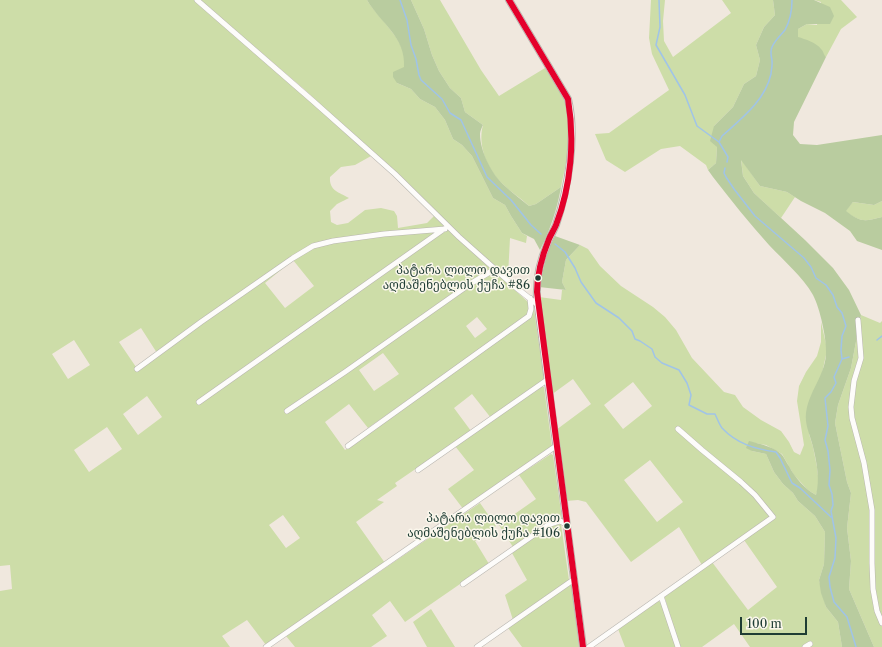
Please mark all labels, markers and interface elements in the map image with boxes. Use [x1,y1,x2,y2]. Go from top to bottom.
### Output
place label: პატარა ლილო დავით აღმაშენებლის ქუჩა #86 [383,264,530,292]
marker: პატარა ლილო დავით აღმაშენებლის ქუჩა #86 [533,273,543,283]
place label: პატარა ლილო დავით აღმაშენებლის ქუჩა #106 [407,512,560,540]
marker: პატარა ლილო დავით აღმაშენებლის ქუჩა #106 [562,521,572,531]
scale bar [742,609,809,635]
text: 100 m [747,616,782,631]

